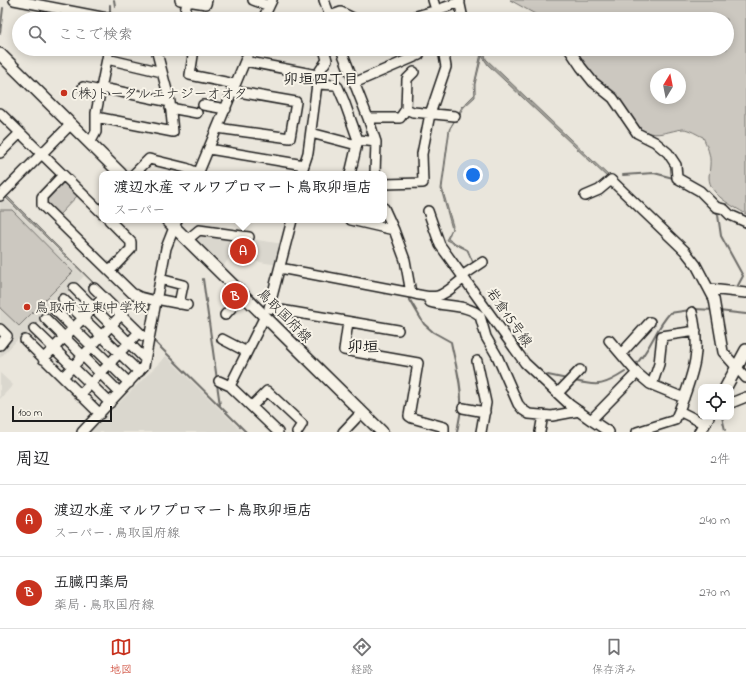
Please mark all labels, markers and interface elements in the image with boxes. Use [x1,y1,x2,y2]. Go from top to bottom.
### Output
search box [12,12,734,56]
icon: search [26,23,48,45]
text: ここで検索 [58,24,133,46]
north arrow [650,68,686,104]
district label: 卯垣四丁目 [283,69,359,91]
place label: (株)トータルエナジーオオタ [72,84,248,105]
marker: (株)トータルエナジーオオタ [59,88,69,98]
your location [463,165,483,185]
popup [99,171,387,223]
text: 渡辺水産 マルワプロマート鳥取卯垣店 [114,177,372,199]
text: スーパー [114,201,165,220]
pin: A [230,236,256,266]
pin: B [222,281,248,311]
street label: 鳥取国府線 [252,284,316,348]
street label: 岩倉15号線 [481,284,537,352]
place label: 鳥取市立東中学校 [35,298,147,319]
marker: 鳥取市立東中学校 [22,302,32,312]
district label: 卯垣 [347,336,379,360]
map controls [698,384,734,420]
button: locate [698,384,734,420]
scale bar [12,404,112,423]
text: 100 m [18,405,42,421]
text: 周辺 [16,447,50,472]
text: 2件 [711,450,730,469]
text: 渡辺水産 マルワプロマート鳥取卯垣店 [54,500,312,522]
text: A [25,511,33,530]
text: 240 m [699,511,730,530]
text: スーパー · 鳥取国府線 [54,524,180,543]
text: 五臓円薬局 [54,572,129,594]
text: B [25,583,33,602]
text: 270 m [699,583,730,602]
text: 薬局 · 鳥取国府線 [54,596,154,615]
tab: 地図 [110,636,132,678]
tab: 経路 [351,636,373,678]
tab: 保存済み [592,636,636,678]

